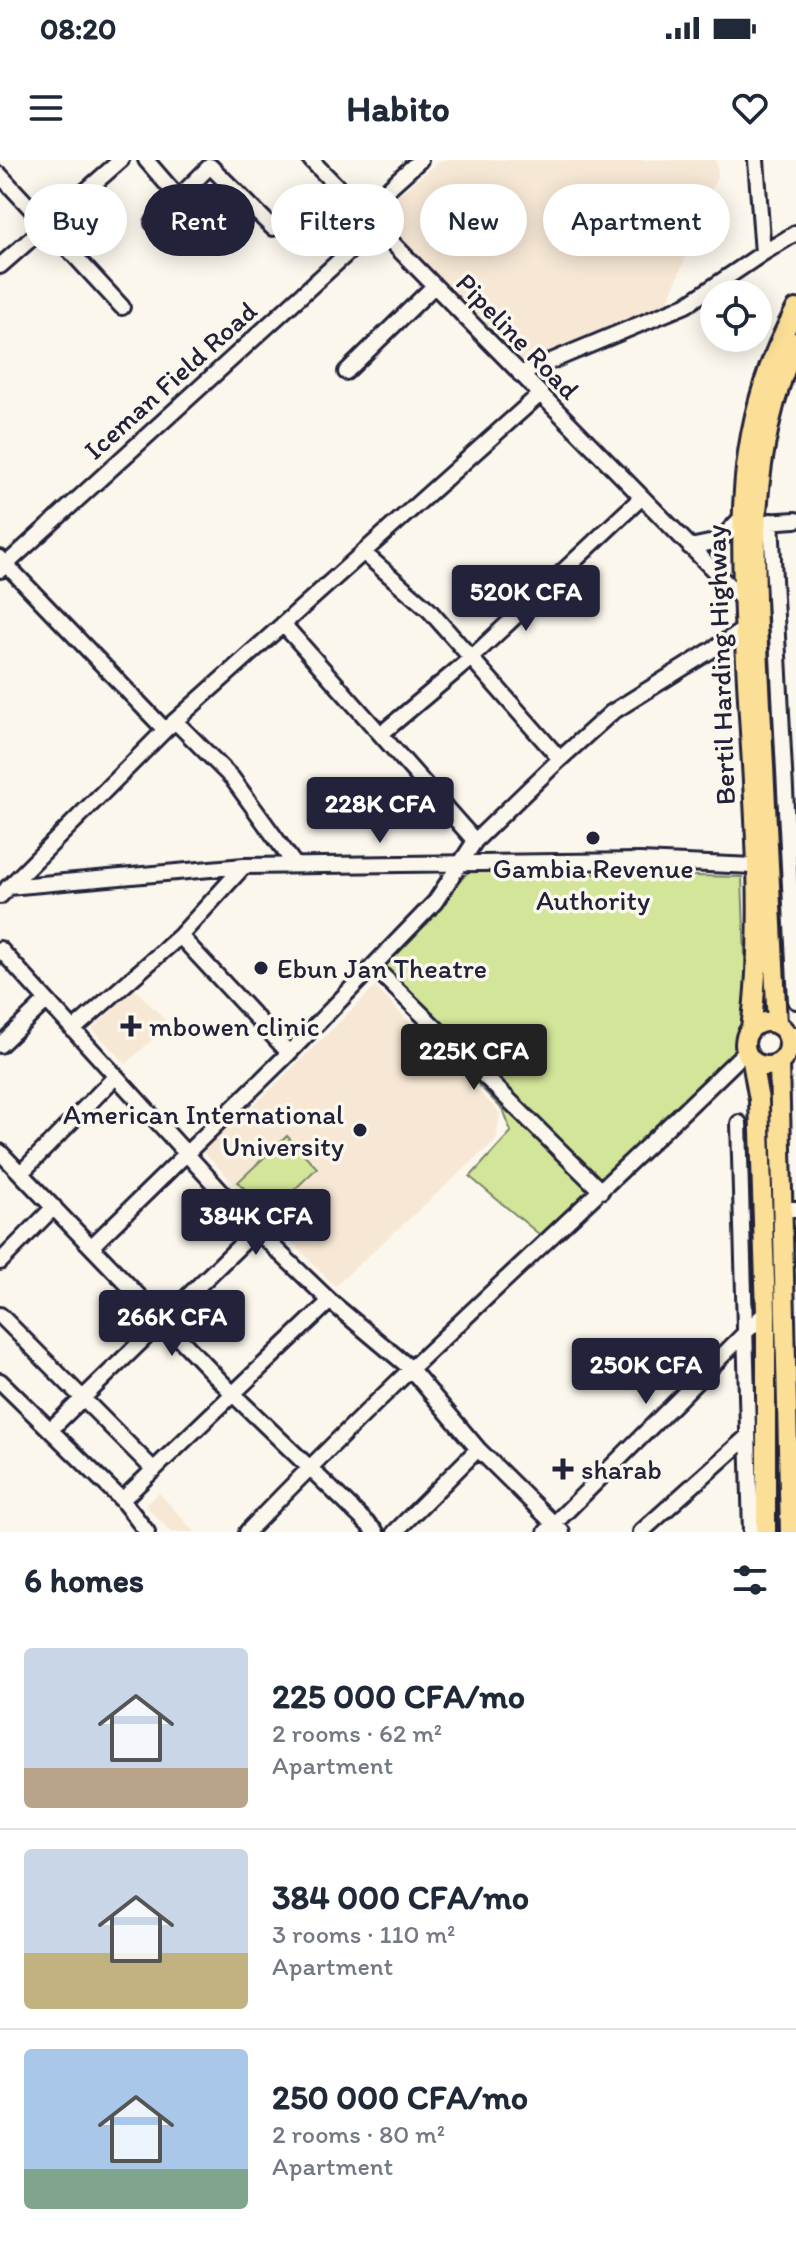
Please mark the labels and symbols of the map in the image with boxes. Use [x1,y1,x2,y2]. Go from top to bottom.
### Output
street label: Pipeline Road [449,266,587,407]
street label: Iceman Field Road [77,293,263,467]
street label: Bertil Harding Highway [698,524,742,806]
pin: 520K CFA [443,565,609,633]
pin: 228K CFA [297,777,463,845]
marker: Gambia Revenue Authority [584,829,602,847]
place label: Gambia Revenue Authority [492,851,694,917]
place label: Ebun Jan Theatre [277,951,487,985]
marker: Ebun Jan Theatre [252,959,270,977]
place label: mbowen clinic [149,1009,319,1043]
marker: mbowen clinic [120,1015,142,1037]
pin: 225K CFA [391,1024,557,1092]
place label: American International University [63,1097,344,1163]
marker: American International University [351,1121,369,1139]
pin: 384K CFA [173,1189,339,1257]
pin: 266K CFA [89,1290,255,1358]
pin: 250K CFA [563,1338,729,1406]
place label: sharab [581,1452,662,1486]
marker: sharab [552,1458,574,1480]

